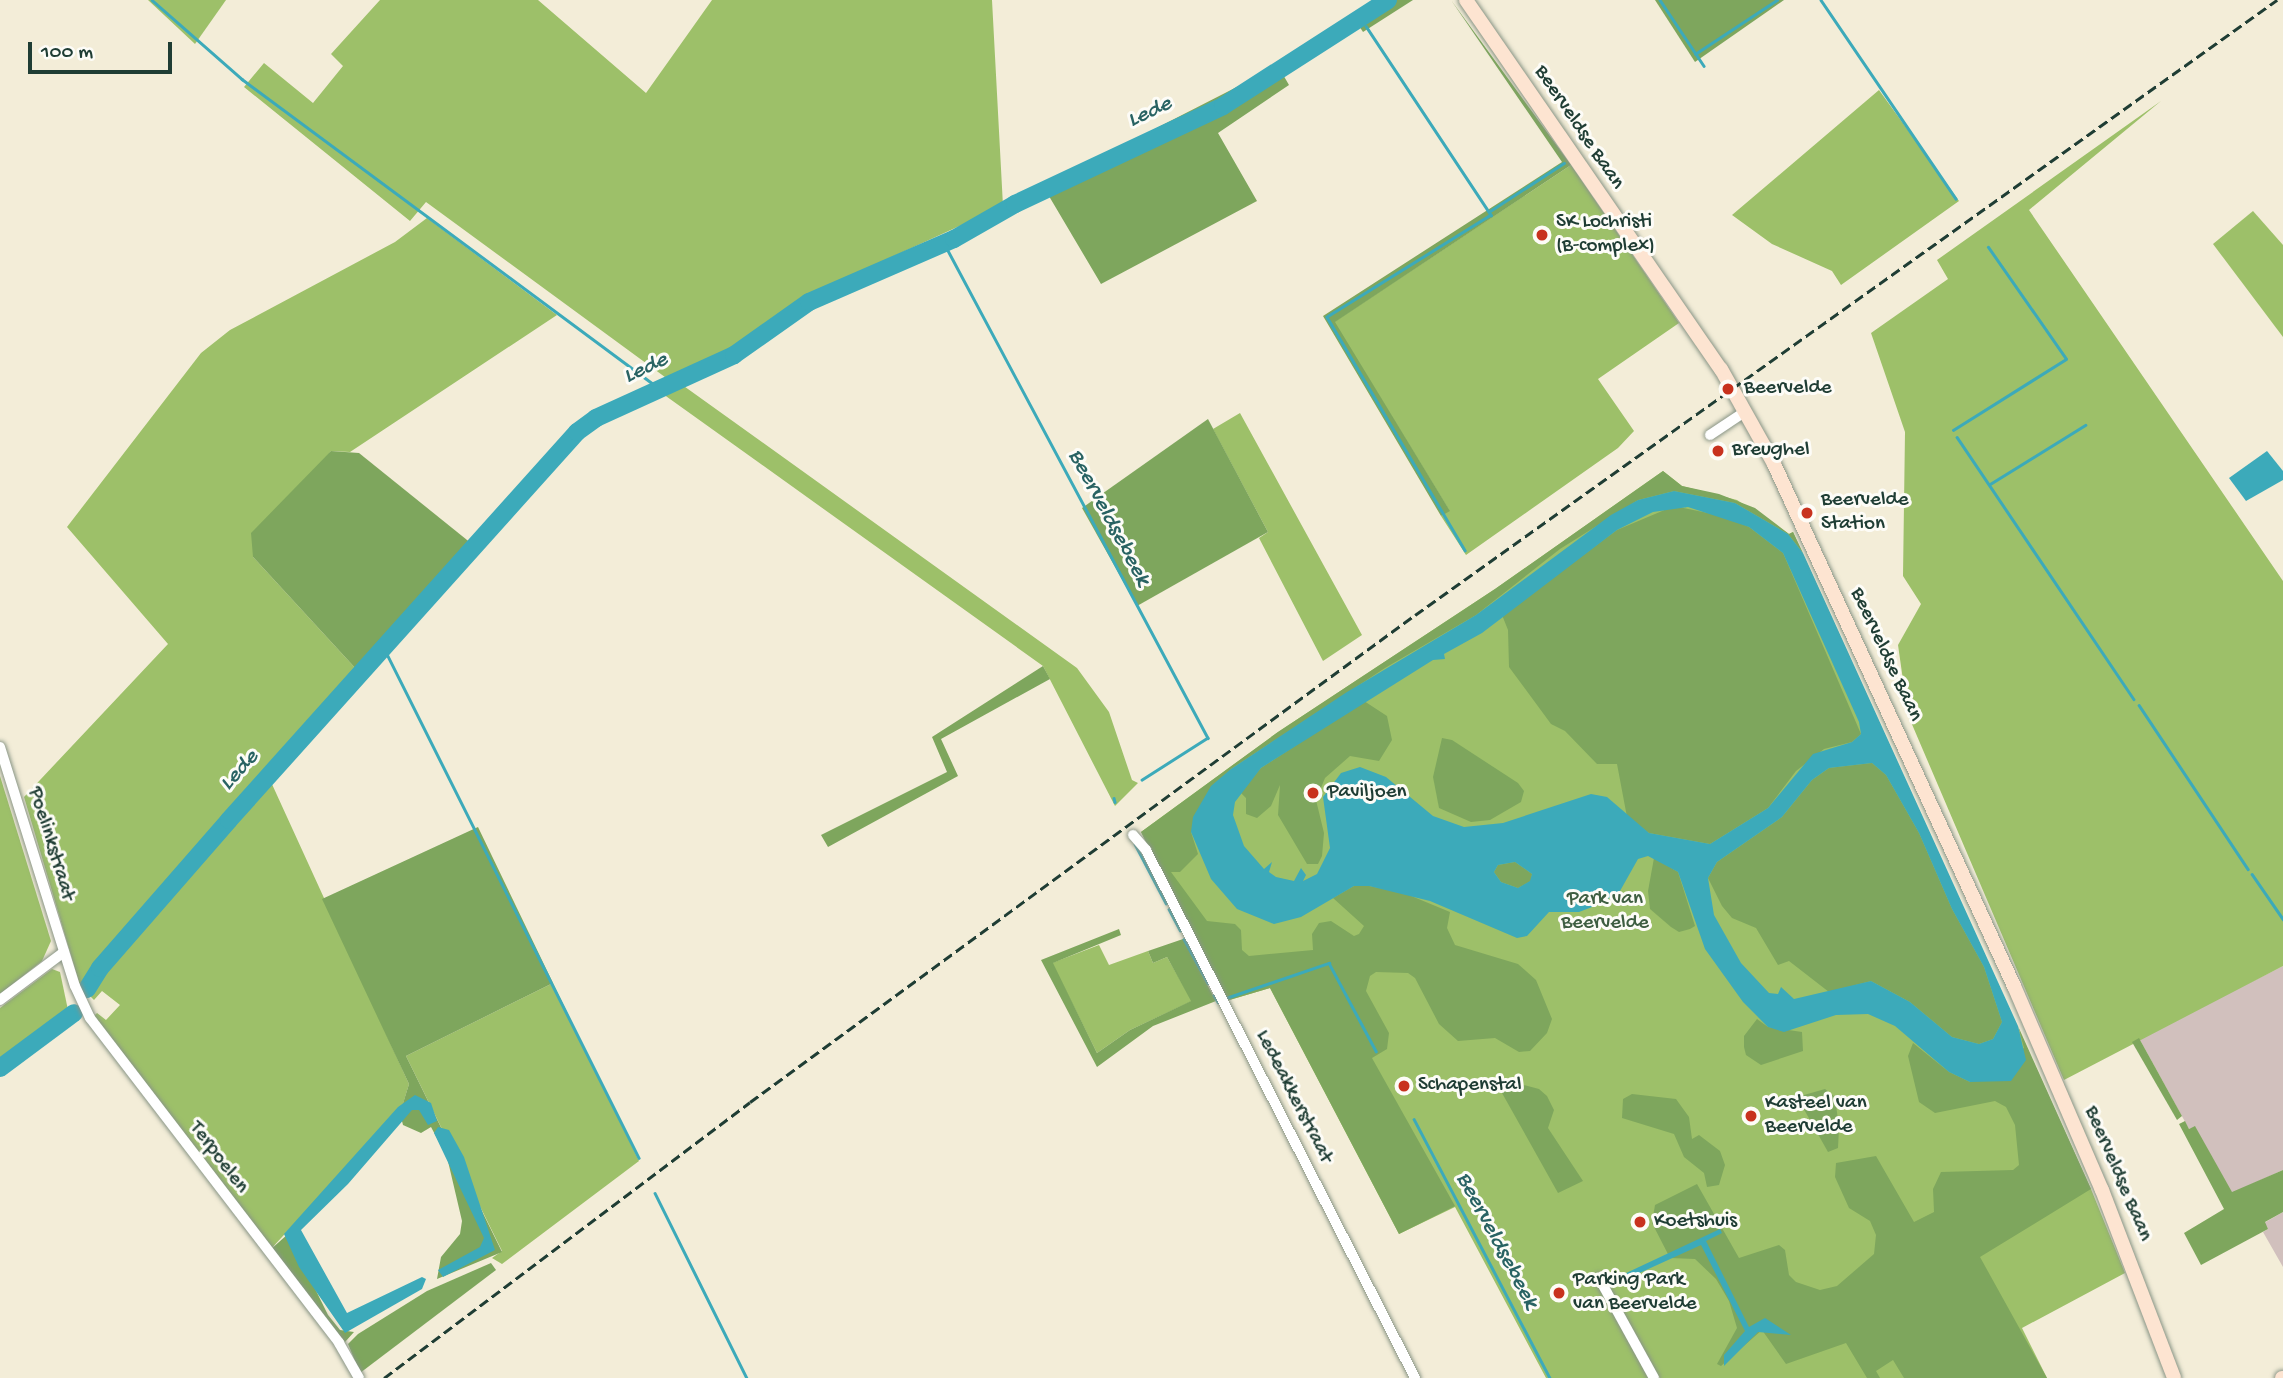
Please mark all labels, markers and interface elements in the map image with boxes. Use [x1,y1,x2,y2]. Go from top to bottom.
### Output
scale bar [32,28,175,72]
text: 100 m [41,41,93,66]
street label: Beerveldse Baan [1527,61,1629,195]
water label: Lede [1123,91,1177,135]
place label: SK Lochristi (B-complex) [1556,210,1655,260]
marker: SK Lochristi (B-complex) [1534,227,1550,243]
water label: Lede [619,347,673,391]
place label: Beervelde [1744,376,1832,402]
marker: Beervelde [1718,379,1738,399]
place label: Breughel [1732,438,1810,464]
marker: Breughel [1710,443,1726,459]
water label: Beerveldsebeek [1060,445,1156,591]
place label: Beervelde Station [1821,488,1909,538]
marker: Beervelde Station [1799,505,1815,521]
street label: Beerveldse Baan [1843,584,1927,726]
water label: Lede [214,745,266,797]
place label: Paviljoen [1327,780,1407,806]
street label: Poelinkstraat [21,784,79,904]
marker: Paviljoen [1305,785,1321,801]
park label: Park van Beervelde [1561,887,1649,937]
street label: Ledeakkerstraat [1249,1026,1337,1168]
place label: Schapenstal [1418,1073,1522,1099]
marker: Schapenstal [1396,1078,1412,1094]
place label: Kasteel van Beervelde [1765,1091,1867,1141]
street label: Beerveldse Baan [2077,1103,2157,1245]
marker: Kasteel van Beervelde [1743,1108,1759,1124]
street label: Terpoelen [183,1117,253,1199]
water label: Beerveldsebeek [1448,1168,1544,1314]
place label: Koetshuis [1654,1209,1737,1235]
marker: Koetshuis [1632,1214,1648,1230]
place label: Parking Park van Beervelde [1573,1268,1697,1318]
marker: Parking Park van Beervelde [1551,1285,1567,1301]

